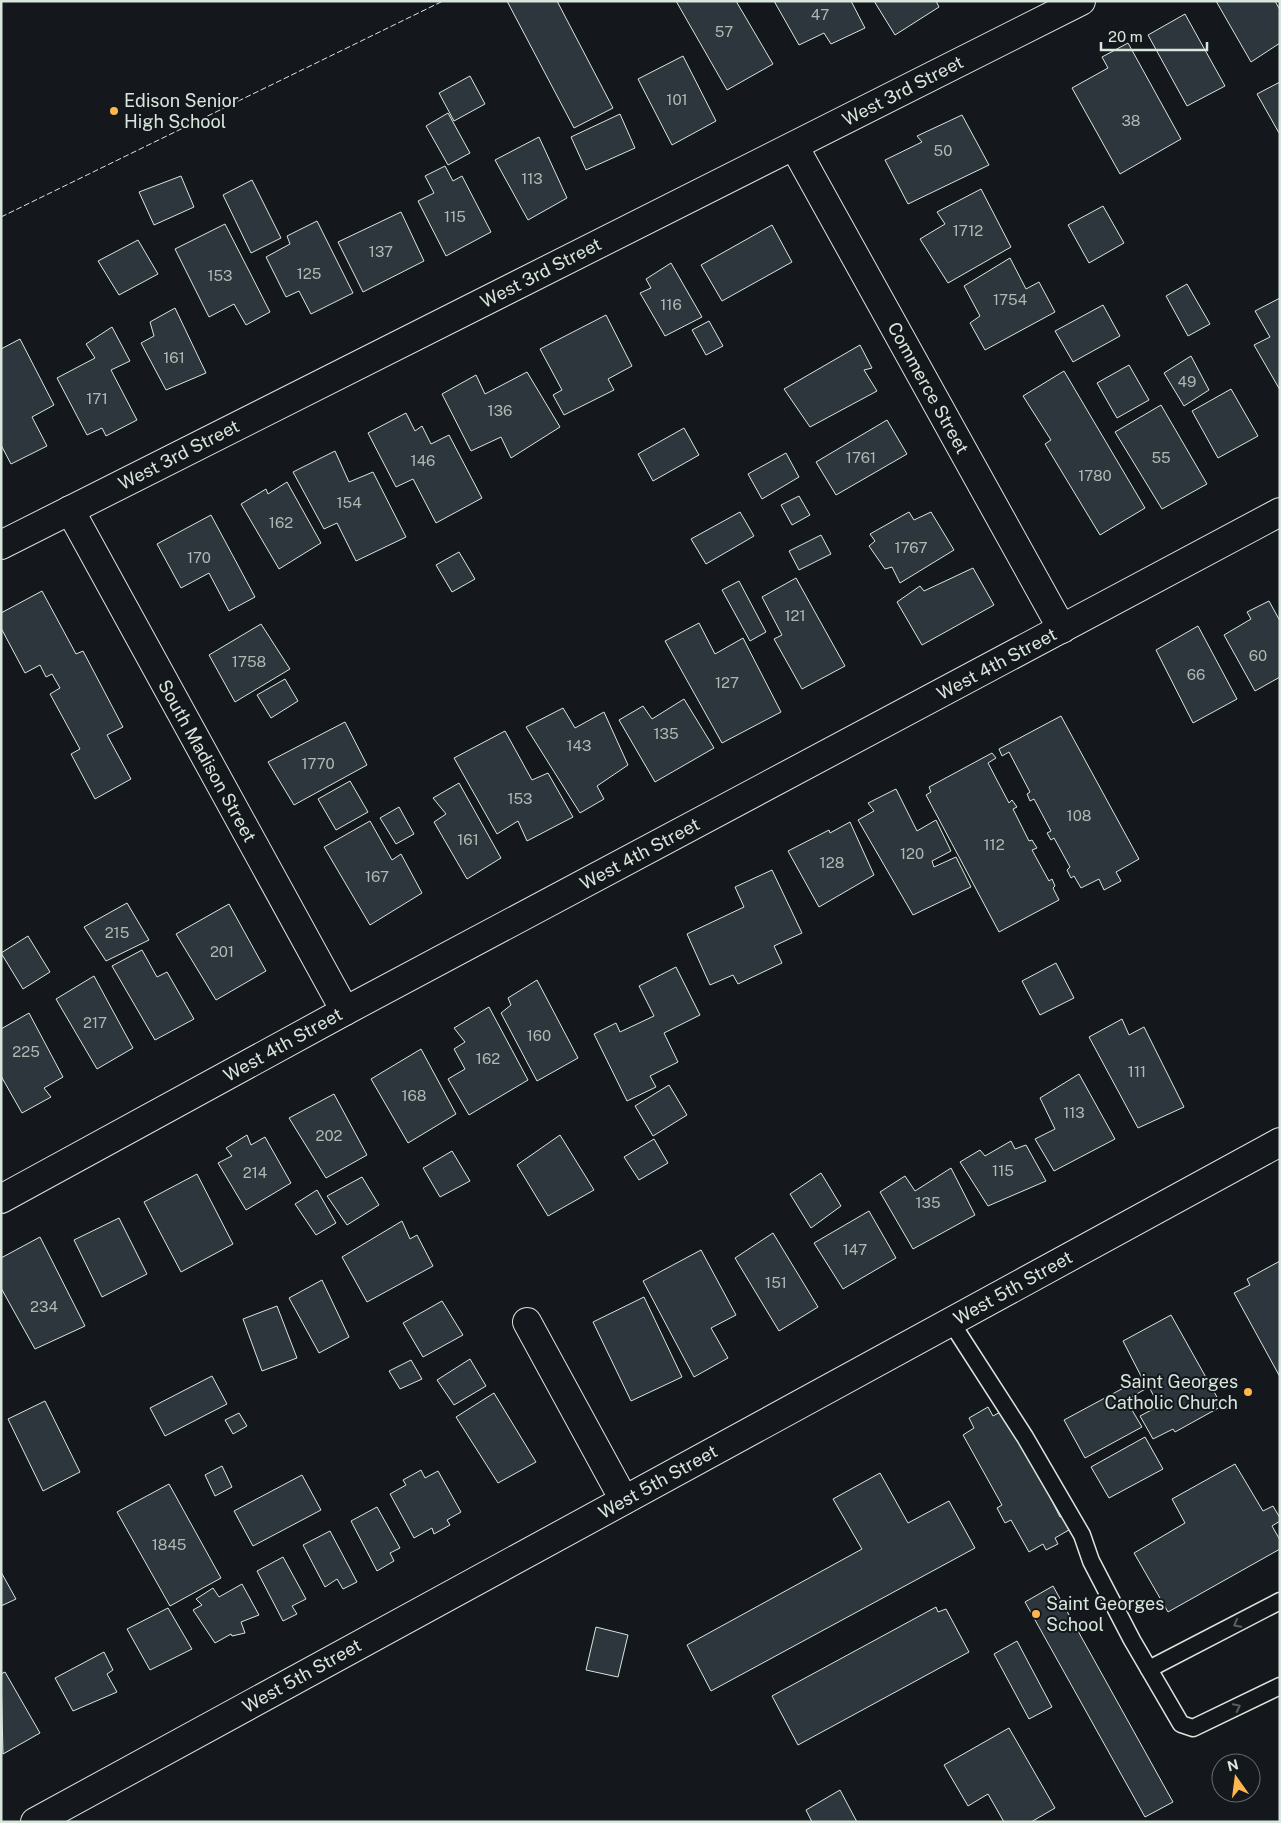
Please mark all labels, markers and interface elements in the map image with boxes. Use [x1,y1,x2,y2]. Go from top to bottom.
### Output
house number: 47 [811,6,829,23]
scale bar [1101,20,1207,52]
house number: 57 [715,23,733,40]
text: 20 m [1108,28,1143,45]
street label: West 3rd Street [839,51,967,130]
place label: Edison Senior High School [124,90,239,132]
house number: 101 [666,91,688,108]
marker: Edison Senior High School [108,105,120,117]
house number: 38 [1121,112,1141,129]
house number: 50 [934,142,952,159]
house number: 113 [521,170,543,187]
house number: 115 [444,208,466,225]
house number: 1712 [953,222,983,239]
street label: West 3rd Street [477,233,605,312]
house number: 137 [369,243,393,260]
house number: 125 [297,265,321,282]
house number: 153 [207,267,233,284]
house number: 1754 [993,291,1027,308]
house number: 116 [660,296,682,313]
street label: Commerce Street [883,318,973,457]
house number: 161 [163,349,185,366]
house number: 49 [1178,373,1196,390]
house number: 171 [86,390,108,407]
house number: 136 [488,402,512,419]
street label: West 3rd Street [115,415,243,494]
house number: 1761 [846,449,876,466]
house number: 55 [1151,449,1171,466]
house number: 146 [411,452,435,469]
house number: 1780 [1078,467,1112,484]
house number: 154 [336,494,362,511]
house number: 162 [269,514,293,531]
house number: 1767 [895,539,927,556]
house number: 170 [187,549,211,566]
house number: 121 [784,607,806,624]
street label: West 4th Street [933,623,1060,704]
house number: 60 [1249,647,1267,664]
house number: 1758 [232,653,266,670]
house number: 66 [1187,666,1205,683]
house number: 127 [715,674,739,691]
street label: South Madison Street [154,676,261,846]
house number: 135 [653,725,679,742]
house number: 143 [567,737,591,754]
house number: 1770 [301,755,335,772]
house number: 153 [507,790,533,807]
house number: 108 [1067,807,1091,824]
street label: West 4th Street [576,813,703,894]
house number: 161 [457,831,479,848]
house number: 112 [983,836,1005,853]
house number: 120 [900,845,924,862]
house number: 128 [820,854,844,871]
house number: 167 [365,868,389,885]
house number: 215 [105,924,129,941]
house number: 201 [210,943,234,960]
street label: West 4th Street [220,1003,346,1086]
house number: 217 [83,1014,107,1031]
house number: 160 [527,1027,551,1044]
house number: 225 [12,1043,40,1060]
house number: 162 [476,1050,500,1067]
house number: 111 [1128,1063,1146,1080]
house number: 168 [401,1087,427,1104]
house number: 113 [1063,1104,1085,1121]
house number: 202 [315,1127,343,1144]
house number: 115 [992,1162,1014,1179]
house number: 214 [243,1164,267,1181]
house number: 135 [915,1194,941,1211]
house number: 147 [843,1241,867,1258]
street label: West 5th Street [950,1246,1076,1329]
house number: 151 [765,1274,787,1291]
house number: 234 [30,1298,58,1315]
place label: Saint Georges Catholic Church [1104,1371,1238,1413]
marker: Saint Georges Catholic Church [1242,1386,1254,1398]
street label: West 5th Street [595,1440,721,1523]
house number: 1845 [152,1536,186,1553]
place label: Saint Georges School [1046,1593,1164,1635]
marker: Saint Georges School [1030,1608,1042,1620]
one-way arrow [1233,1618,1242,1628]
street label: West 5th Street [239,1634,365,1717]
one-way arrow [1232,1703,1241,1713]
north arrow [1211,1753,1261,1803]
text: N [1226,1756,1240,1774]

